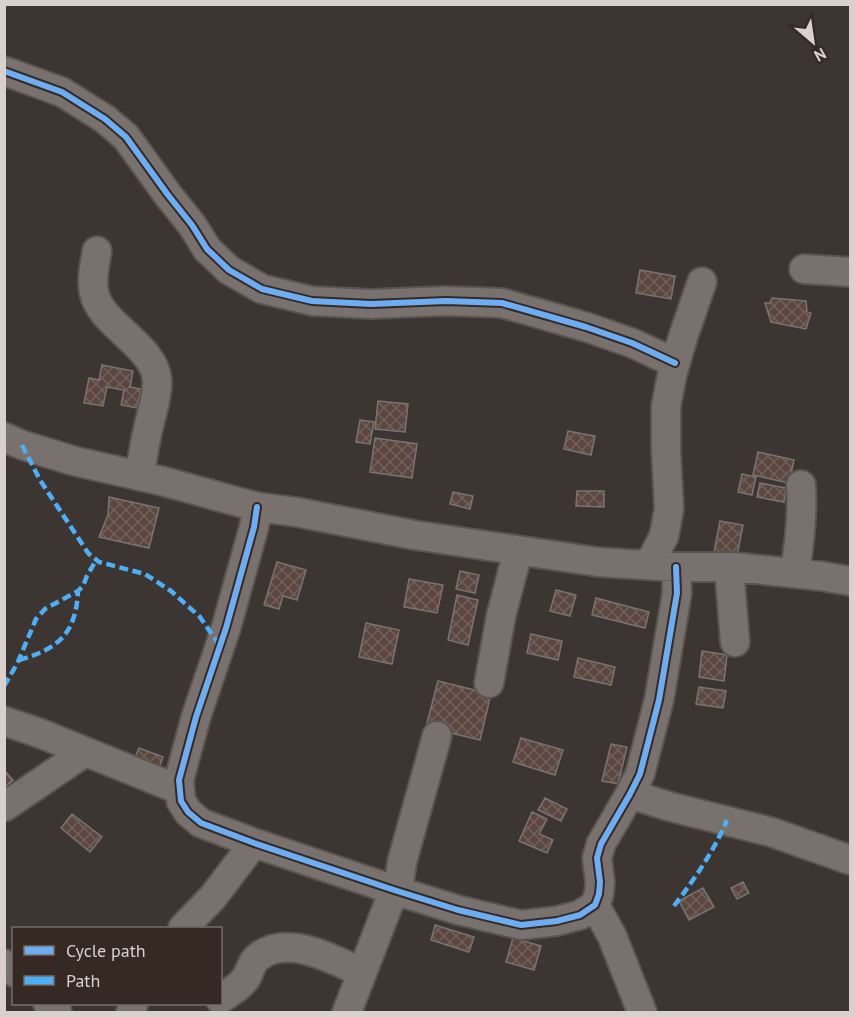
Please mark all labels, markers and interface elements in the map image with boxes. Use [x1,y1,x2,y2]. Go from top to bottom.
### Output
north arrow [783,12,843,72]
text: N [811,44,830,66]
legend [12,927,222,1005]
text: Cycle path [66,939,146,962]
text: Path [66,969,100,992]

